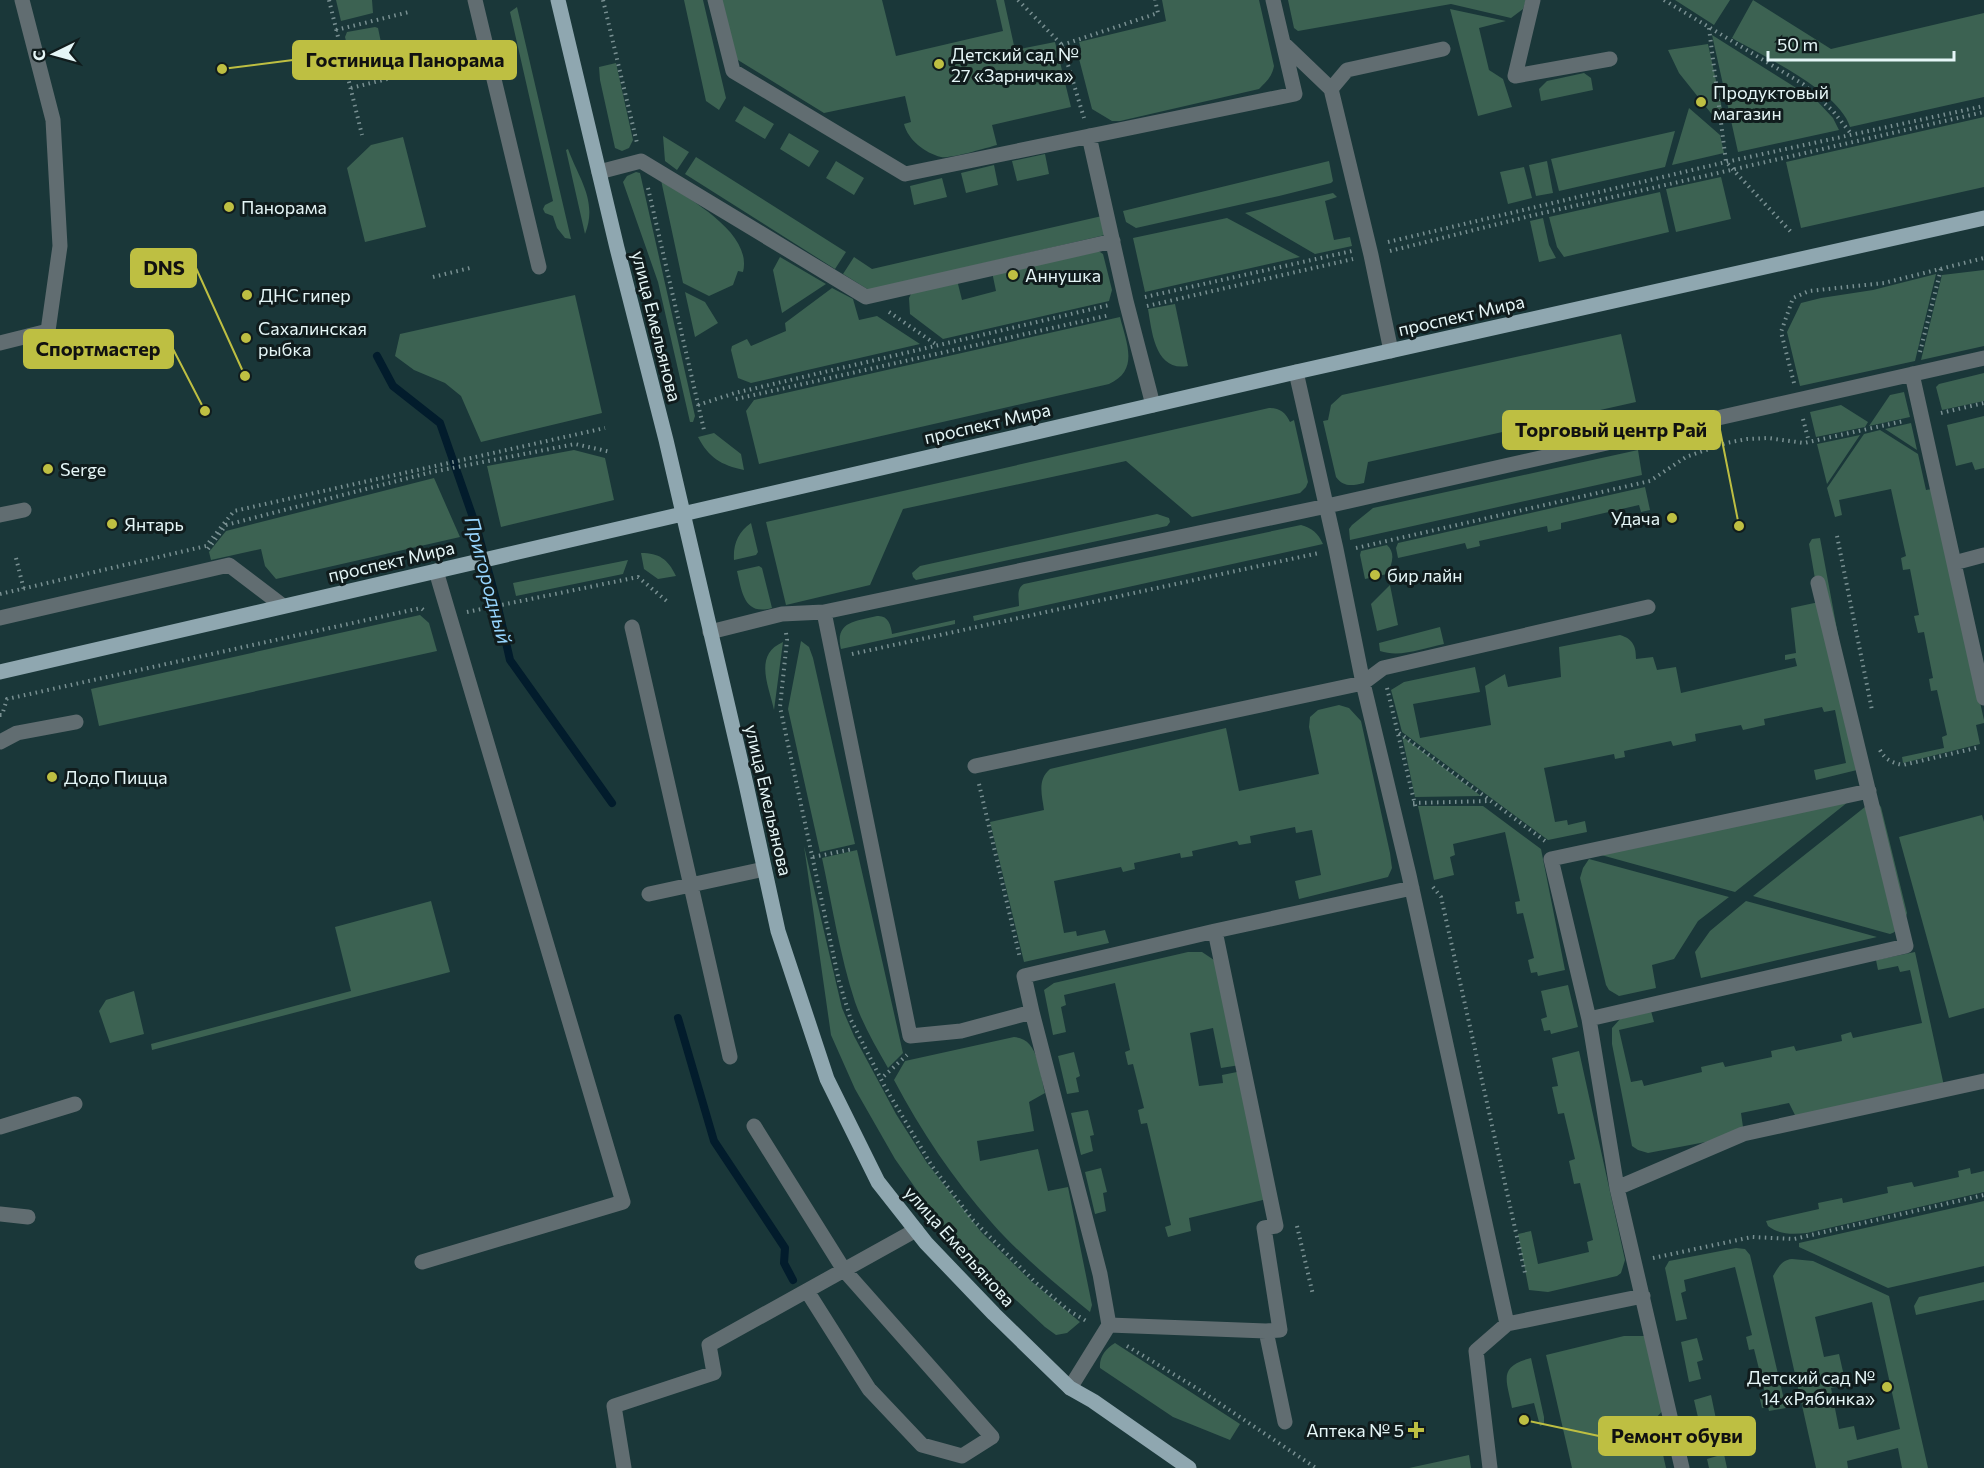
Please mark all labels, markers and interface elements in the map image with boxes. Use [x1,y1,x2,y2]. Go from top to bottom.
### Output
north arrow [24,24,84,84]
scale bar [1768,24,1954,62]
text: 50 m [1777,33,1818,55]
callout: Гостиница Панорама [293,41,516,79]
place label: Детский сад № 27 «Зарничка» [951,43,1079,86]
text: Гостиница Панорама [306,47,504,71]
text: С [29,49,48,62]
marker: Детский сад № 27 «Зарничка» [932,57,946,71]
place label: Продуктовый магазин [1713,81,1829,124]
marker: Продуктовый магазин [1694,95,1708,109]
place label: Панорама [241,196,327,218]
marker: Панорама [222,200,236,214]
street label: улица Емельянова [628,248,686,404]
callout: DNS [131,249,196,287]
text: DNS [143,255,185,279]
place label: Аннушка [1025,264,1101,286]
marker: Аннушка [1006,268,1020,282]
place label: ДНС гипер [259,284,351,306]
marker: ДНС гипер [240,288,254,302]
street label: проспект Мира [1396,290,1526,340]
place label: Сахалинская рыбка [258,317,367,360]
callout: Спортмастер [24,330,173,368]
marker: Сахалинская рыбка [239,331,253,345]
text: Спортмастер [35,336,161,360]
street label: проспект Мира [922,398,1052,448]
callout: Торговый центр Рай [1503,411,1720,449]
text: Торговый центр Рай [1515,417,1707,441]
place label: Serge [60,458,106,480]
marker: Serge [41,462,55,476]
place label: Удача [1611,507,1660,529]
marker: Удача [1665,511,1679,525]
place label: Янтарь [124,513,184,535]
water label: Пригородный [460,514,518,647]
marker: Янтарь [105,517,119,531]
street label: проспект Мира [326,536,456,586]
place label: бир лайн [1387,564,1463,586]
marker: бир лайн [1368,568,1382,582]
street label: улица Емельянова [741,722,797,878]
place label: Додо Пицца [64,766,168,788]
marker: Додо Пицца [45,770,59,784]
street label: улица Емельянова [900,1181,1020,1311]
place label: Детский сад № 14 «Рябинка» [1747,1366,1875,1409]
marker: Детский сад № 14 «Рябинка» [1880,1380,1894,1394]
callout: Ремонт обуви [1599,1417,1755,1455]
place label: Аптека № 5 [1306,1419,1404,1441]
marker: Аптека № 5 [1409,1423,1423,1437]
text: Ремонт обуви [1611,1423,1743,1447]

